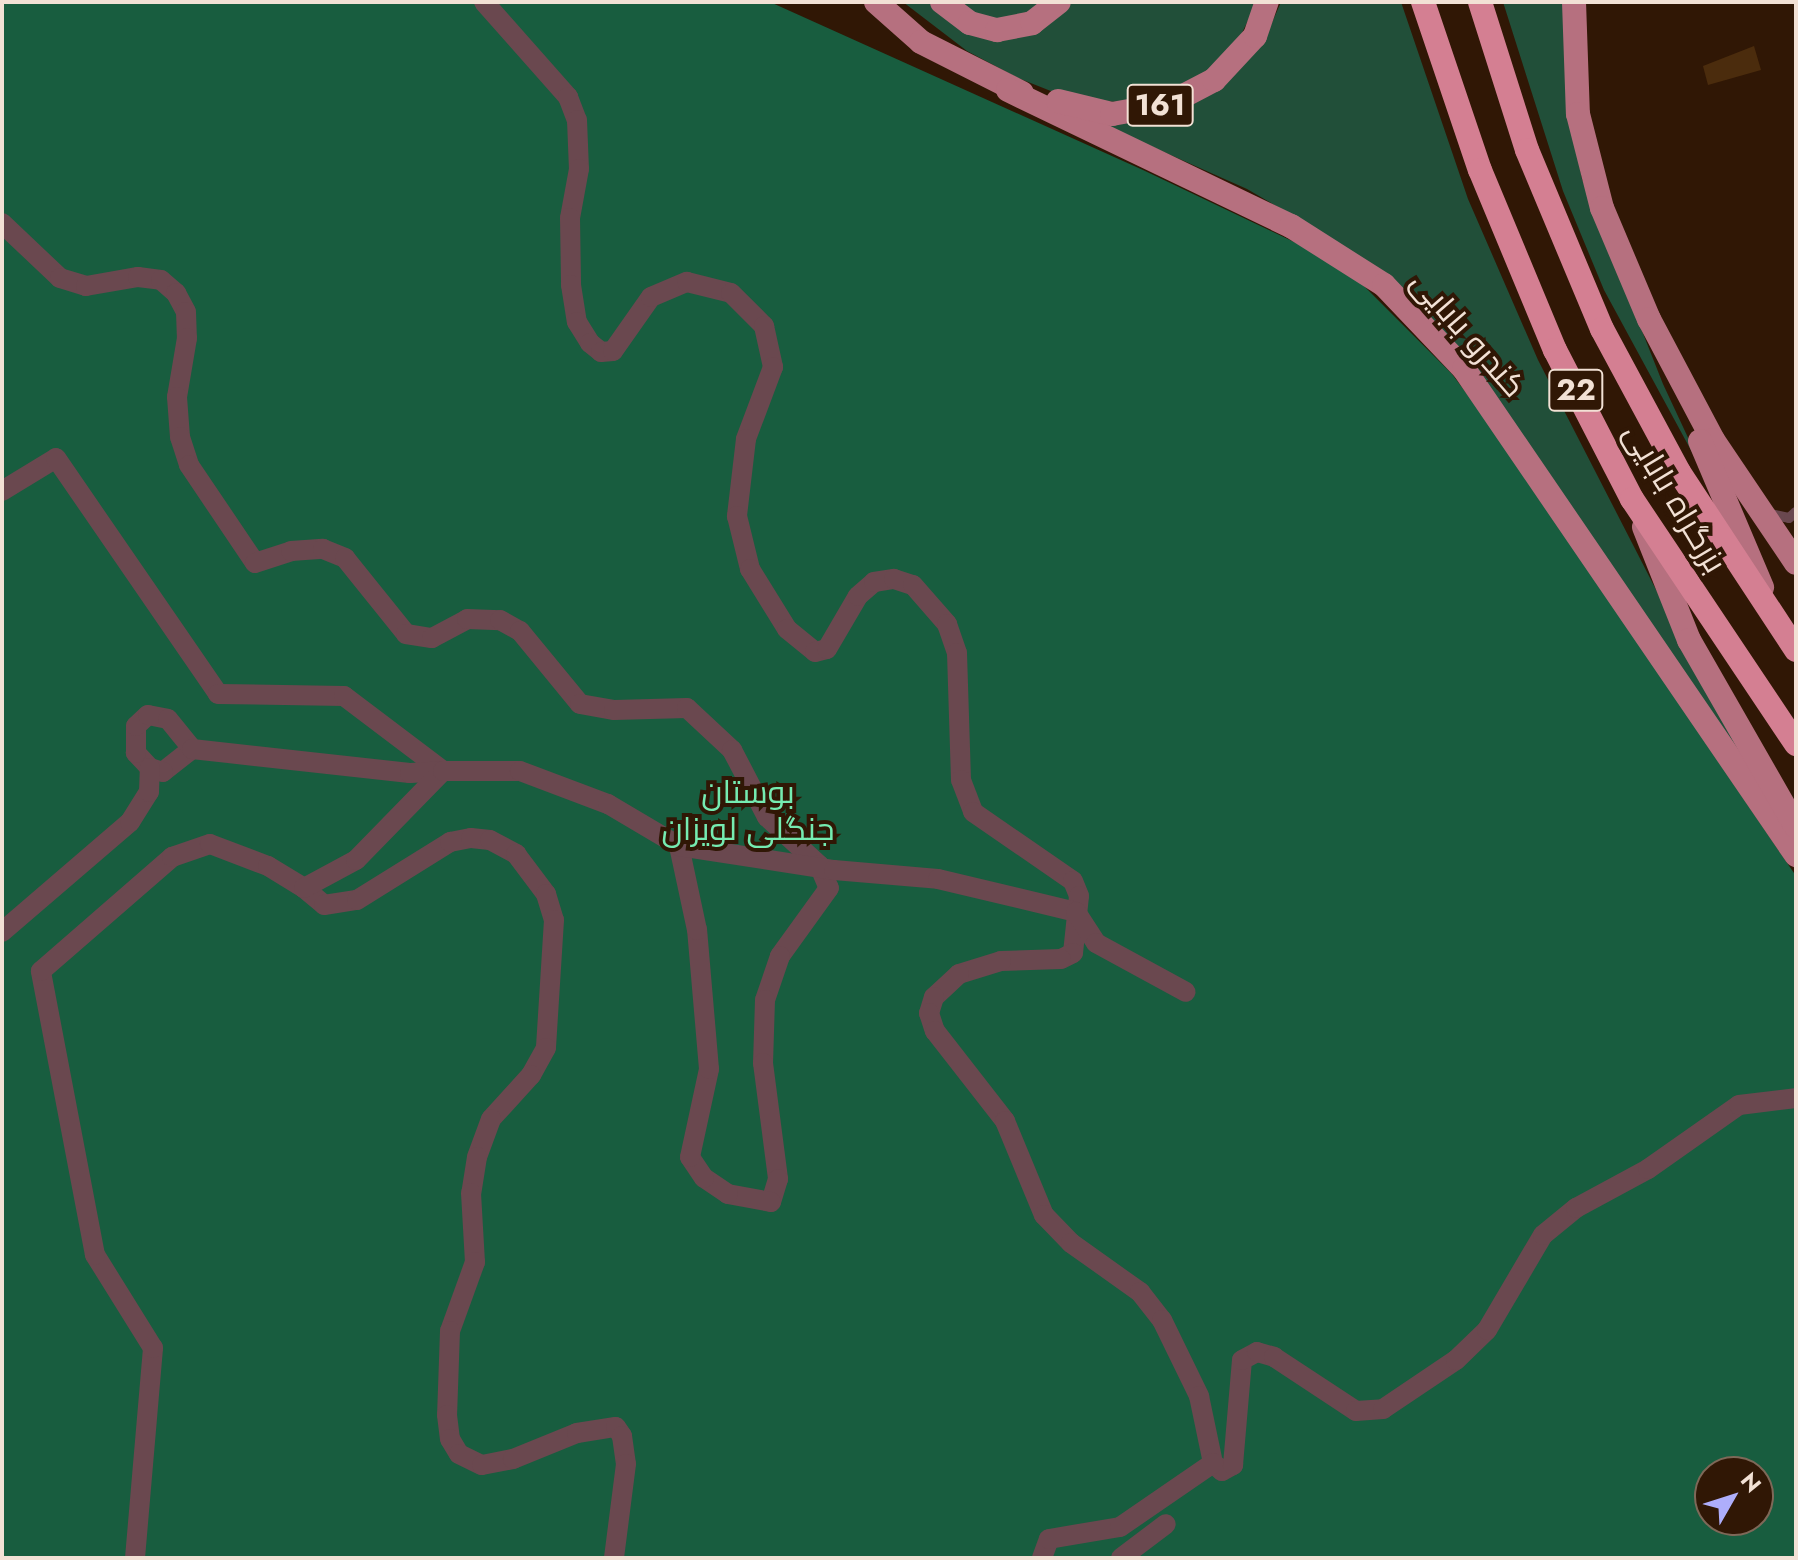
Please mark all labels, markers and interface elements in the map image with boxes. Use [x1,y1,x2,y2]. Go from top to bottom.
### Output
road number: 161 [1126,79,1194,131]
street label: کندرو بابایی [1403,263,1533,405]
road number: 22 [1548,364,1604,416]
street label: بزرگراه بابایی [1615,416,1735,580]
park label: بوستان جنگلی لویزان [662,774,834,849]
north arrow [1694,1456,1774,1536]
text: N [1733,1465,1769,1499]

